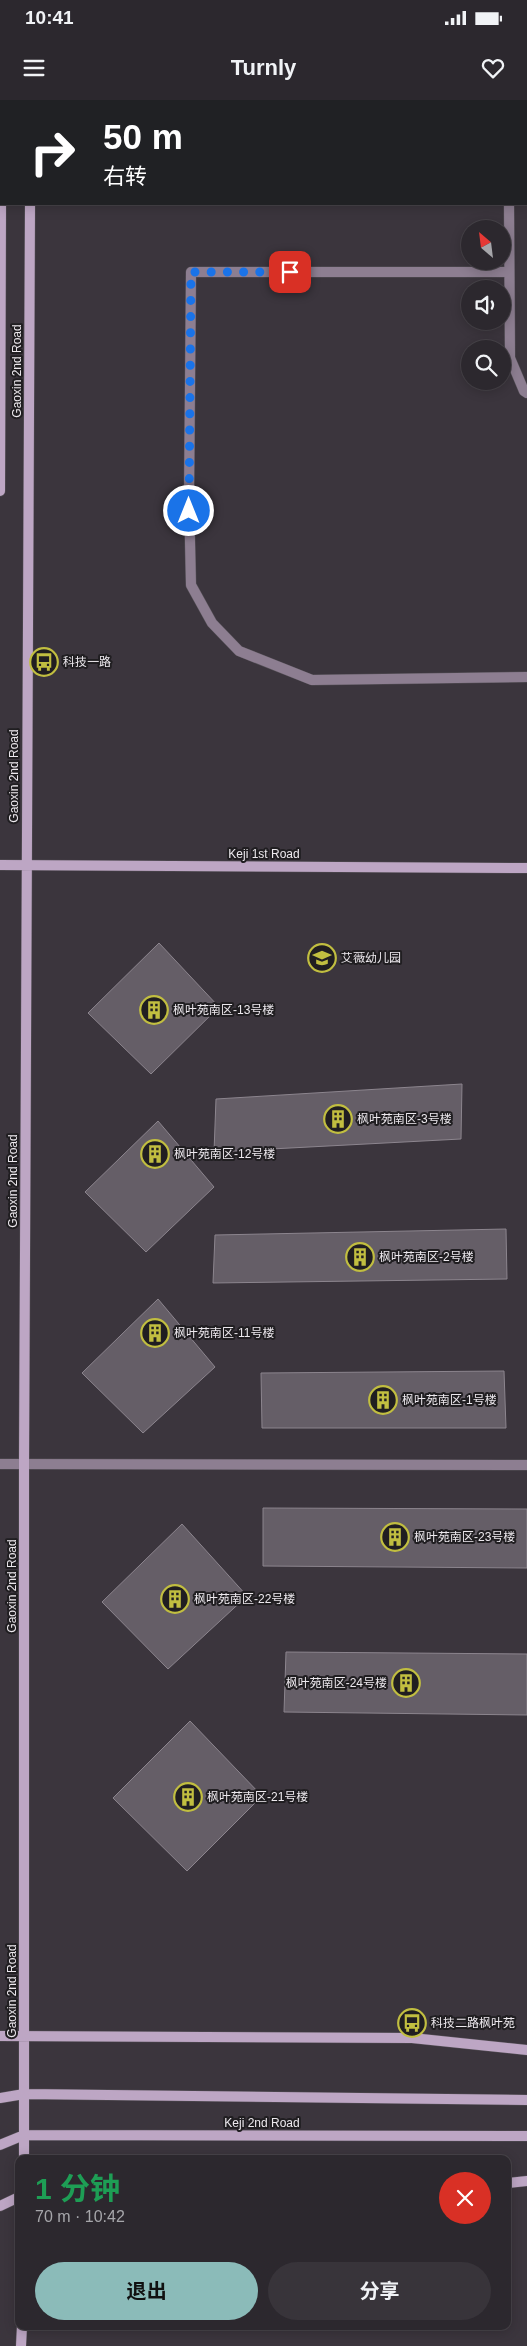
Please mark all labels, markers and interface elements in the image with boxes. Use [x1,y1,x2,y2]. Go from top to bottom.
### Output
text: 10:41 [25,7,74,28]
icon: menu [20,54,48,82]
icon: heart [479,54,507,82]
text: Turnly [231,55,296,80]
text: 50 m [103,117,183,156]
icon: right [20,120,85,185]
text: 右转 [103,164,147,189]
north arrow [461,220,511,270]
map controls [461,220,511,390]
pin [269,251,311,293]
icon: arrive [276,258,304,286]
button: sound [461,280,511,330]
street label: Gaoxin 2nd Road [10,324,24,418]
button: search [461,340,511,390]
position arrow [162,484,214,536]
bus stop icon: 科技一路 [29,647,59,677]
place label: 科技一路 [63,655,111,669]
street label: Gaoxin 2nd Road [7,729,21,823]
street label: Keji 1st Road [228,847,300,861]
school or university icon: 艾薇幼儿园 [307,943,337,973]
place label: 艾薇幼儿园 [341,951,401,965]
building icon: 枫叶苑南区-13号楼 [139,995,169,1025]
place label: 枫叶苑南区-13号楼 [173,1003,274,1017]
building icon: 枫叶苑南区-3号楼 [323,1104,353,1134]
place label: 枫叶苑南区-3号楼 [357,1112,452,1126]
street label: Gaoxin 2nd Road [6,1134,20,1228]
building icon: 枫叶苑南区-12号楼 [140,1139,170,1169]
place label: 枫叶苑南区-12号楼 [174,1147,275,1161]
building icon: 枫叶苑南区-2号楼 [345,1242,375,1272]
place label: 枫叶苑南区-2号楼 [379,1250,474,1264]
building icon: 枫叶苑南区-11号楼 [140,1318,170,1348]
place label: 枫叶苑南区-11号楼 [174,1326,274,1340]
building icon: 枫叶苑南区-1号楼 [368,1385,398,1415]
place label: 枫叶苑南区-1号楼 [402,1393,497,1407]
building icon: 枫叶苑南区-23号楼 [380,1522,410,1552]
place label: 枫叶苑南区-23号楼 [414,1530,515,1544]
street label: Gaoxin 2nd Road [5,1539,19,1633]
building icon: 枫叶苑南区-22号楼 [160,1584,190,1614]
place label: 枫叶苑南区-22号楼 [194,1592,295,1606]
building icon: 枫叶苑南区-24号楼 [391,1668,421,1698]
place label: 枫叶苑南区-24号楼 [286,1676,387,1690]
building icon: 枫叶苑南区-21号楼 [173,1782,203,1812]
place label: 枫叶苑南区-21号楼 [207,1790,308,1804]
street label: Gaoxin 2nd Road [5,1944,19,2038]
bus stop icon: 科技二路枫叶苑 [397,2008,427,2038]
place label: 科技二路枫叶苑 [431,2016,515,2030]
street label: Keji 2nd Road [224,2116,300,2130]
text: 1 分钟 [35,2172,120,2205]
button: close [439,2172,491,2224]
text: 70 m · 10:42 [35,2208,125,2225]
button: 退出 [35,2262,258,2320]
button: 分享 [268,2262,491,2320]

